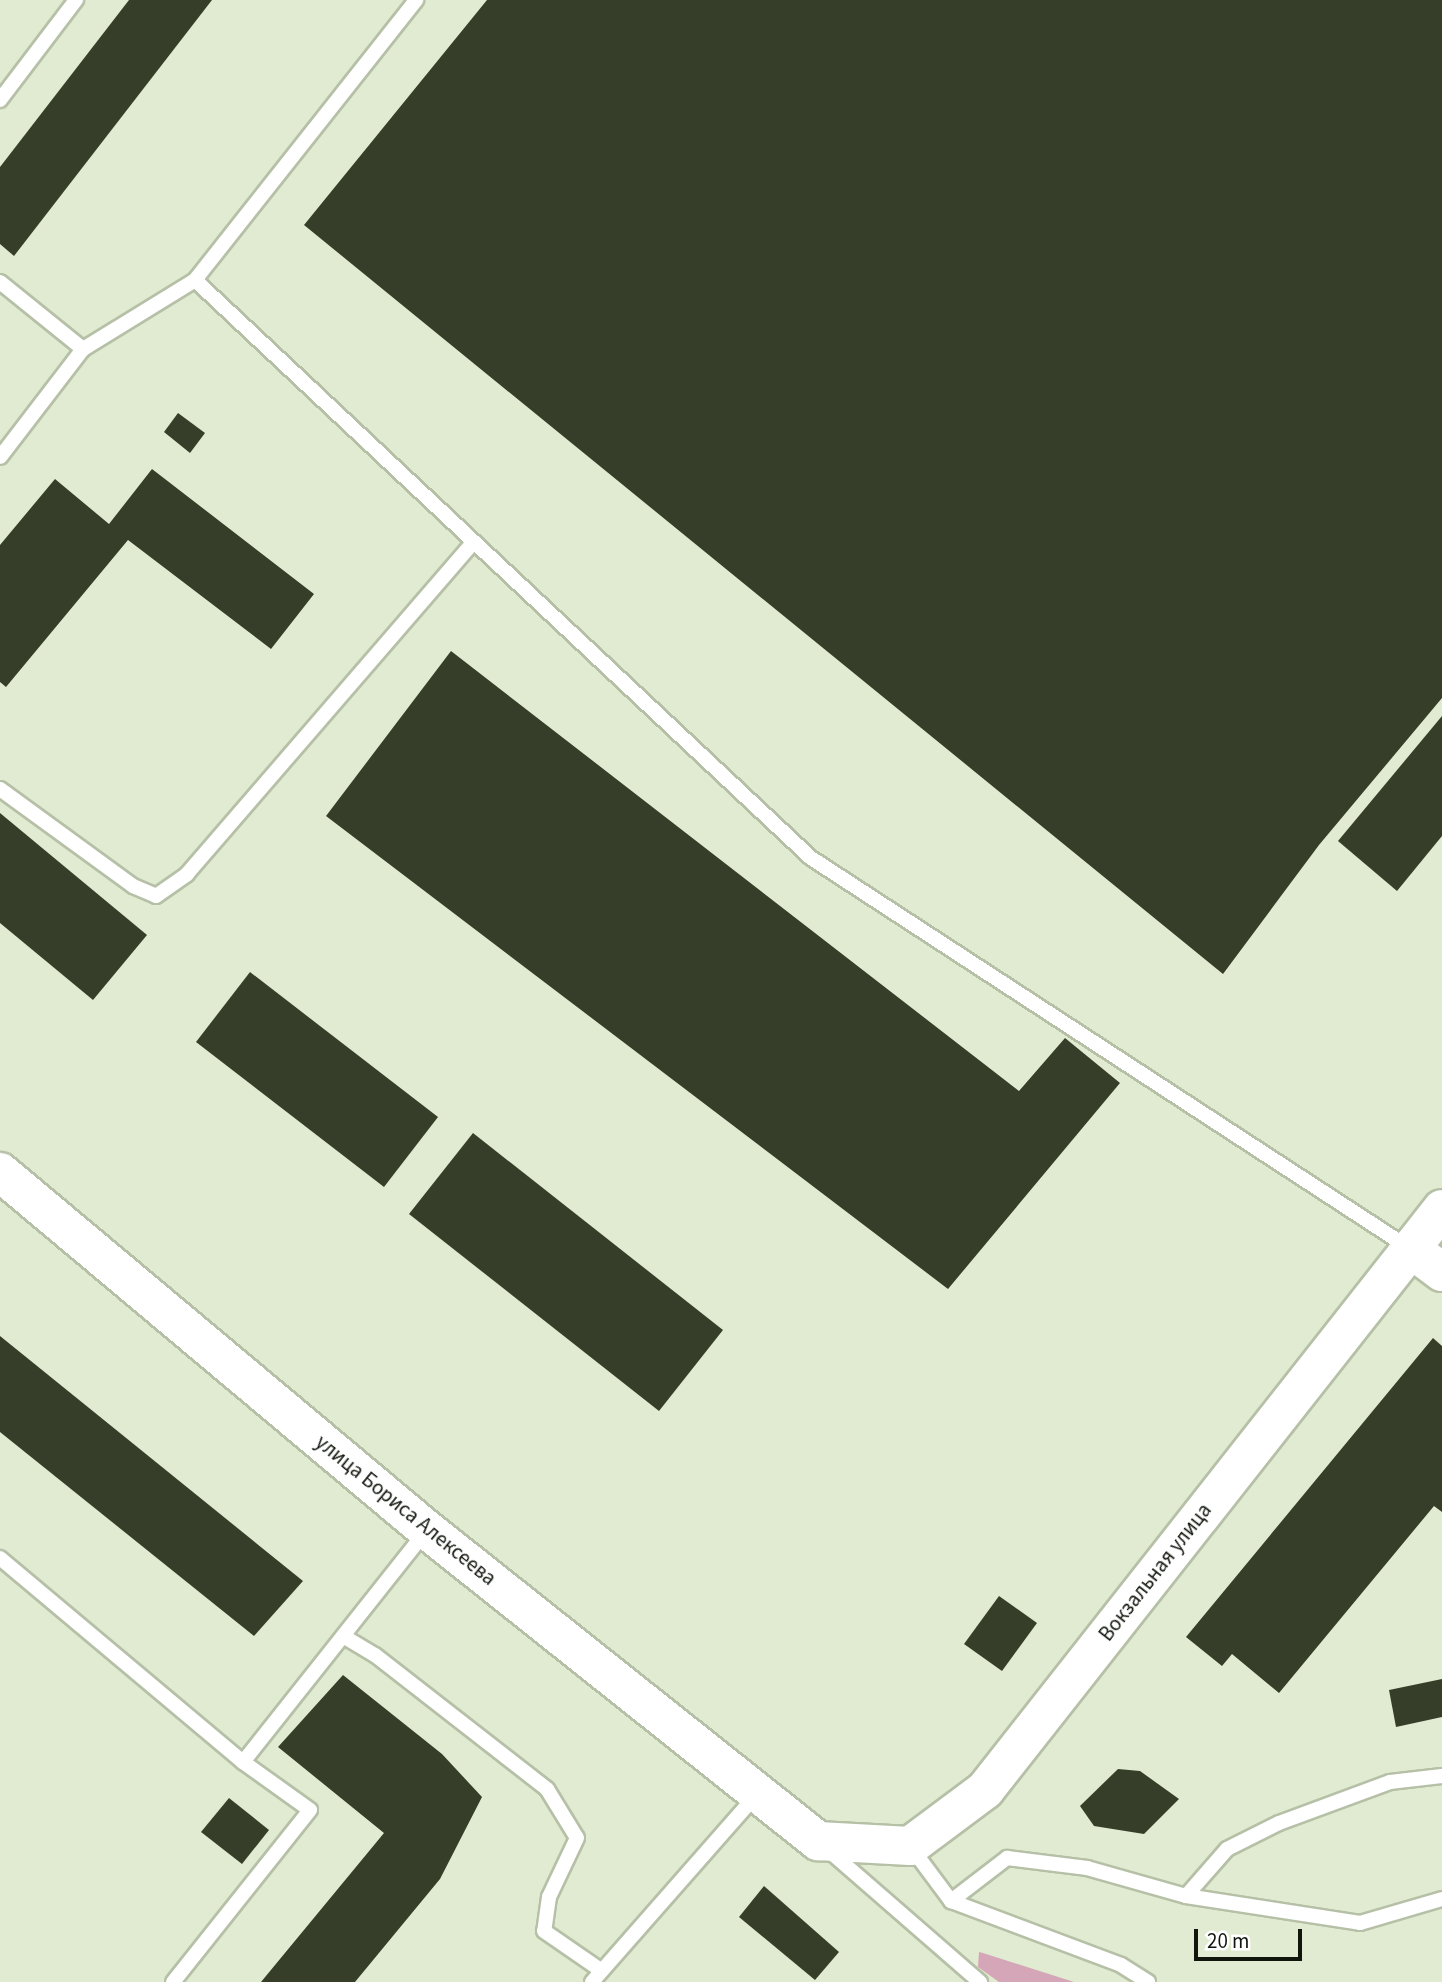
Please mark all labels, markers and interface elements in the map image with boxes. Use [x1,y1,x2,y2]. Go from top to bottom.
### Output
street label: улица Бориса Алексеева [311,1429,501,1591]
street label: Вокзальная улица [1093,1498,1217,1646]
scale bar [1197,1916,1306,1960]
text: 20 m [1207,1926,1249,1956]

